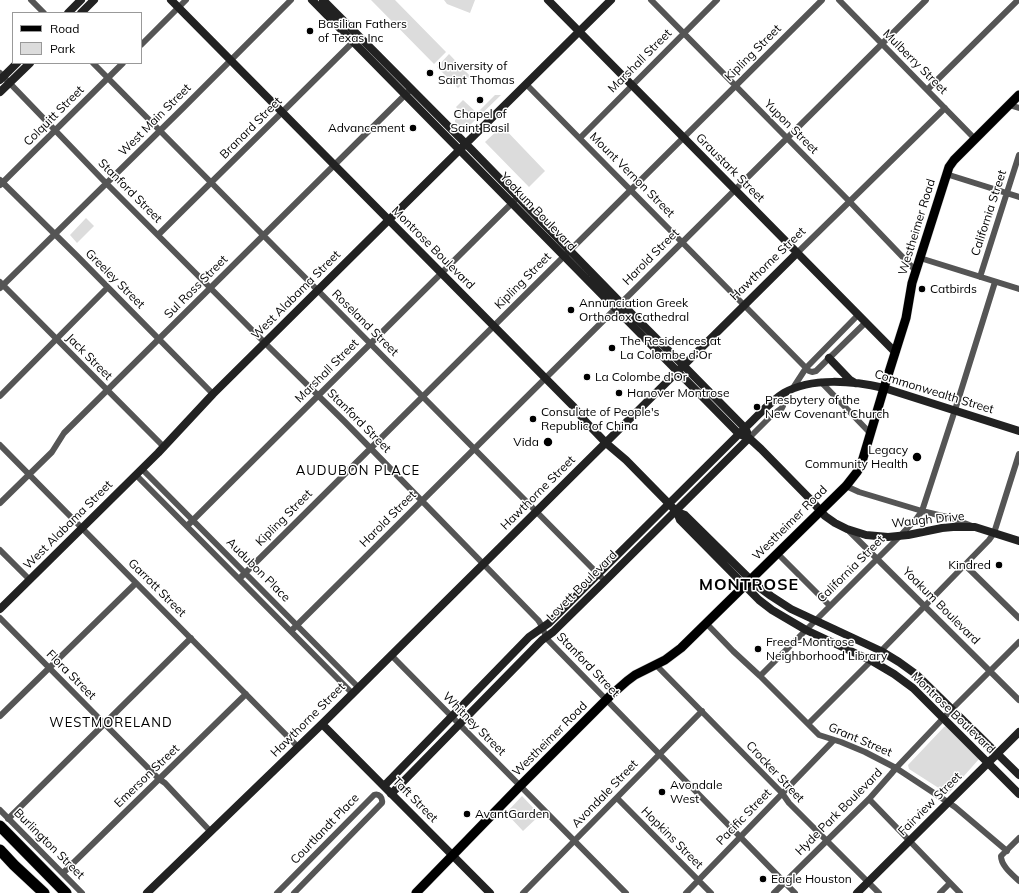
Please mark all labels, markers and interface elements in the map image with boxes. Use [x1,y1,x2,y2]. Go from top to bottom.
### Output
legend [12,12,142,64]
place label: Basilian Fathers of Texas Inc [318,17,407,45]
text: Road [50,21,79,36]
street label: Kipling Street [722,22,784,84]
marker: Basilian Fathers of Texas Inc [305,26,315,36]
street label: Marshall Street [605,26,675,96]
street label: Mulberry Street [880,27,950,97]
text: Park [50,41,75,56]
place label: University of Saint Thomas [438,59,515,87]
marker: University of Saint Thomas [425,68,435,78]
street label: West Main Street [116,81,194,159]
street label: Colquitt Street [21,83,87,149]
street label: Branard Street [217,94,285,162]
marker: Chapel of Saint Basil [475,95,485,105]
street label: Yupon Street [761,97,821,157]
place label: Chapel of Saint Basil [451,107,509,135]
place label: Advancement [328,121,405,135]
marker: Advancement [408,123,418,133]
street label: Mount Vernon Street [587,130,677,220]
street label: Graustark Street [693,131,767,205]
street label: Stanford Street [95,156,165,226]
street label: California Street [968,168,1010,258]
street label: Yoakum Boulevard [497,170,579,254]
street label: Westheimer Road [896,177,938,277]
street label: Montrose Boulevard [389,204,477,292]
street label: Hawthorne Street [727,224,809,304]
street label: Harold Street [620,226,682,288]
street label: Greeley Street [82,246,148,312]
street label: West Alabama Street [249,248,343,342]
street label: Kipling Street [492,250,554,312]
street label: Sul Ross Street [161,252,231,322]
place label: Catbirds [930,282,977,296]
marker: Catbirds [917,284,927,294]
street label: Roseland Street [329,287,401,359]
place label: Annunciation Greek Orthodox Cathedral [579,296,689,324]
marker: Annunciation Greek Orthodox Cathedral [566,305,576,315]
street label: Jack Street [63,331,115,383]
place label: The Residences at La Colombe d’Or [620,334,721,362]
street label: Marshall Street [292,336,362,406]
marker: The Residences at La Colombe d’Or [607,343,617,353]
street label: Commonwealth Street [873,367,995,417]
place label: La Colombe d'Or [595,370,687,384]
marker: La Colombe d'Or [582,372,592,382]
street label: Stanford Street [324,386,394,456]
place label: Hanover Montrose [627,386,729,400]
marker: Hanover Montrose [614,388,624,398]
place label: Presbytery of the New Covenant Church [765,393,889,421]
marker: Presbytery of the New Covenant Church [752,402,762,412]
place label: Consulate of People's Republic of China [541,405,659,433]
marker: Consulate of People's Republic of China [528,414,538,424]
place label: Vida [513,435,539,449]
marker: Vida [542,436,554,448]
place label: Legacy Community Health [805,443,908,471]
marker: Legacy Community Health [911,451,923,463]
street label: Hawthorne Street [498,453,578,533]
district label: AUDUBON PLACE [296,463,420,479]
street label: West Alabama Street [21,478,115,572]
street label: Westheimer Road [750,483,830,563]
street label: Kipling Street [253,487,315,549]
street label: Harold Street [357,488,419,550]
street label: Waugh Drive [891,509,965,531]
street label: California Street [814,532,888,606]
street label: Audubon Place [223,535,293,605]
street label: Lovett Boulevard [544,548,620,624]
street label: Garrott Street [125,556,189,620]
place label: Kindred [948,558,991,572]
marker: Kindred [994,560,1004,570]
street label: Yoakum Boulevard [899,564,983,648]
district label: MONTROSE [699,575,799,595]
street label: Stanford Street [553,630,623,700]
place label: Freed-Montrose Neighborhood Library [766,635,887,663]
marker: Freed-Montrose Neighborhood Library [753,644,763,654]
street label: Flora Street [43,647,99,703]
street label: Montrose Boulevard [908,669,998,757]
street label: Hawthorne Street [268,680,348,760]
street label: Whitney Street [439,689,509,759]
street label: Westheimer Road [510,699,590,779]
district label: WESTMORELAND [49,715,173,731]
street label: Grant Street [826,720,894,760]
street label: Crocker Street [743,738,807,806]
street label: Emerson Street [112,741,182,811]
street label: Avondale Street [569,757,641,831]
street label: Hyde Park Boulevard [793,766,885,858]
street label: Fairview Street [895,769,965,839]
street label: Taft Street [389,774,441,826]
place label: Avondale West [670,778,722,806]
street label: Pacific Street [714,786,774,848]
marker: Avondale West [657,787,667,797]
street label: Courtlandt Place [288,791,362,867]
street label: Hopkins Street [638,804,706,872]
street label: Burlington Street [11,806,87,882]
place label: AvantGarden [475,807,549,821]
marker: AvantGarden [462,809,472,819]
place label: Eagle Houston [771,872,852,886]
marker: Eagle Houston [758,874,768,884]

